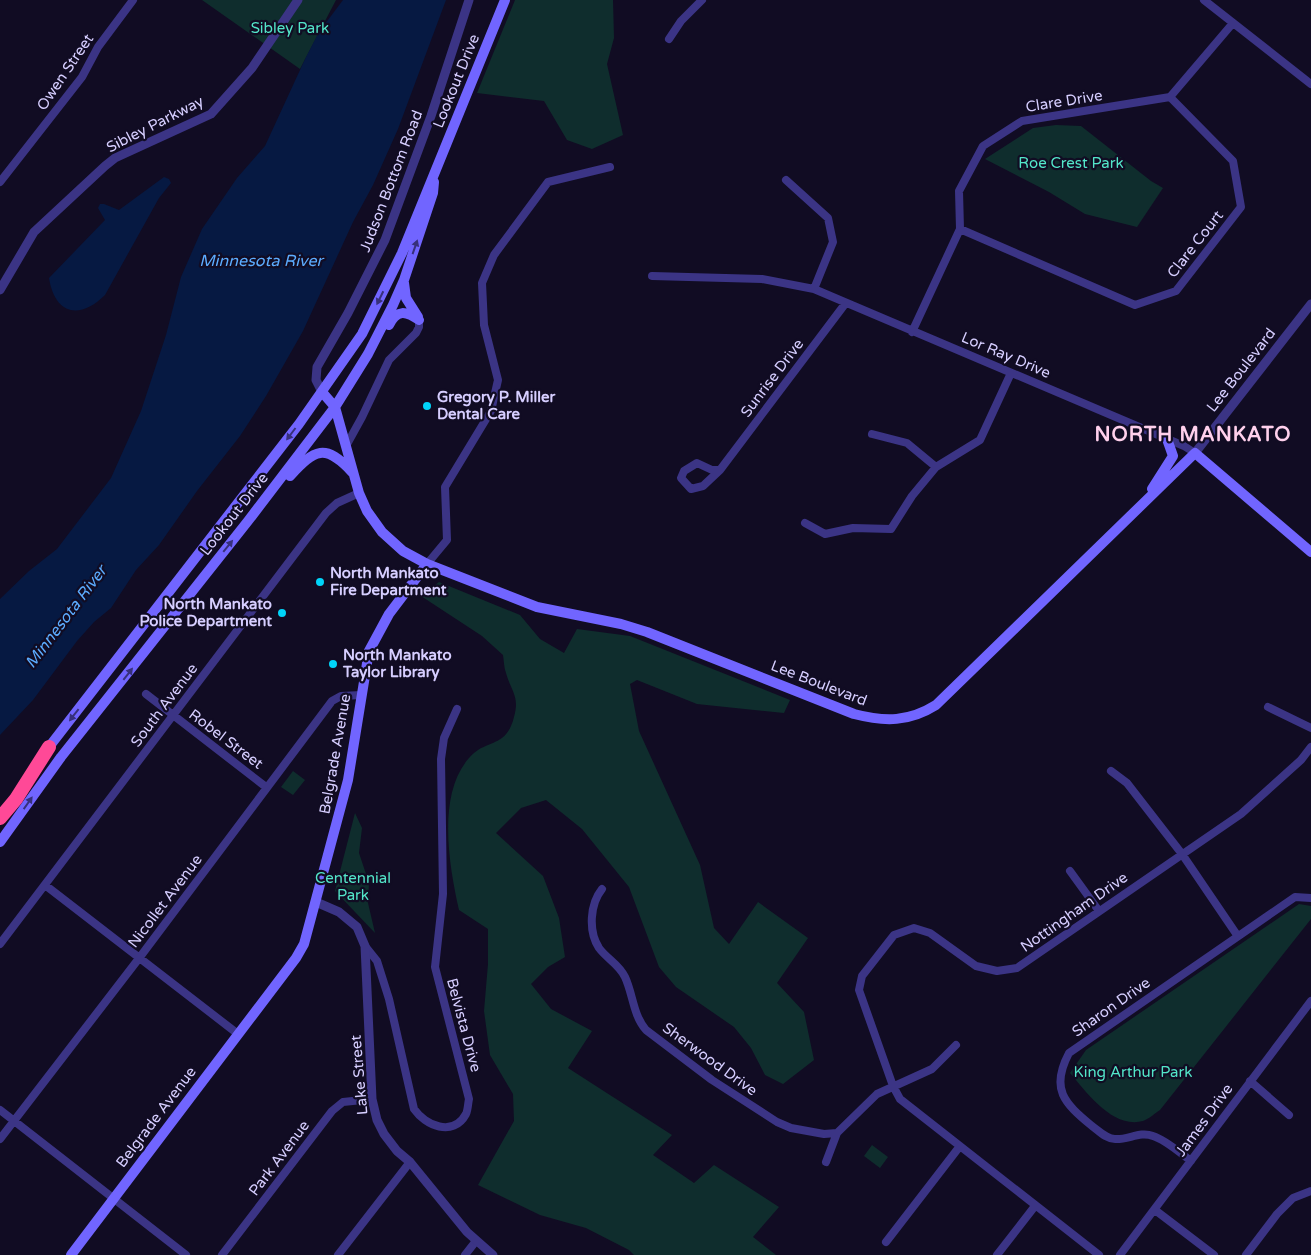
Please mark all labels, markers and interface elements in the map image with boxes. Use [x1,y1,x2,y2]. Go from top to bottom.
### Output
park label: Sibley Park [251,19,329,37]
street label: Owen Street [33,30,97,114]
street label: Lookout Drive [429,31,483,131]
street label: Clare Drive [1024,86,1104,116]
street label: Sibley Parkway [103,92,207,156]
street label: Judson Bottom Road [356,108,426,254]
park label: Roe Crest Park [1018,154,1124,172]
street label: Clare Court [1163,207,1227,281]
one-way arrow [411,239,419,254]
water label: Minnesota River [199,251,325,271]
one-way arrow [376,291,384,305]
street label: Lee Boulevard [1203,324,1279,416]
street label: Lor Ray Drive [959,328,1053,382]
street label: Sunrise Drive [737,335,807,421]
place label: Gregory P. Miller Dental Care [437,388,555,423]
marker: Gregory P. Miller Dental Care [421,400,433,412]
district label: NORTH MANKATO [1095,423,1291,447]
one-way arrow [286,427,297,440]
street label: Lookout Drive [196,469,272,559]
one-way arrow [223,540,234,553]
water label: Minnesota River [21,560,112,672]
place label: North Mankato Fire Department [330,564,447,600]
marker: North Mankato Fire Department [314,576,326,588]
place label: North Mankato Police Department [139,595,272,631]
marker: North Mankato Police Department [276,607,288,619]
place label: North Mankato Taylor Library [342,646,452,682]
street label: Lee Boulevard [768,656,870,710]
marker: North Mankato Taylor Library [327,658,339,670]
street label: South Avenue [127,660,201,750]
one-way arrow [122,668,133,681]
street label: Belgrade Avenue [316,692,354,816]
street label: Robel Street [185,705,267,773]
one-way arrow [69,708,80,721]
one-way arrow [23,796,33,809]
street label: Nicollet Avenue [124,851,206,951]
street label: Nottingham Drive [1017,868,1131,956]
park label: Centennial Park [315,869,391,904]
street label: Sharon Drive [1068,973,1154,1041]
street label: Belvista Drive [443,976,485,1074]
street label: Sherwood Drive [659,1019,761,1099]
street label: Lake Street [347,1034,371,1116]
street label: Belgrade Avenue [112,1063,200,1171]
park label: King Arthur Park [1074,1063,1192,1081]
street label: James Drive [1172,1080,1236,1160]
street label: Park Avenue [245,1117,313,1199]

